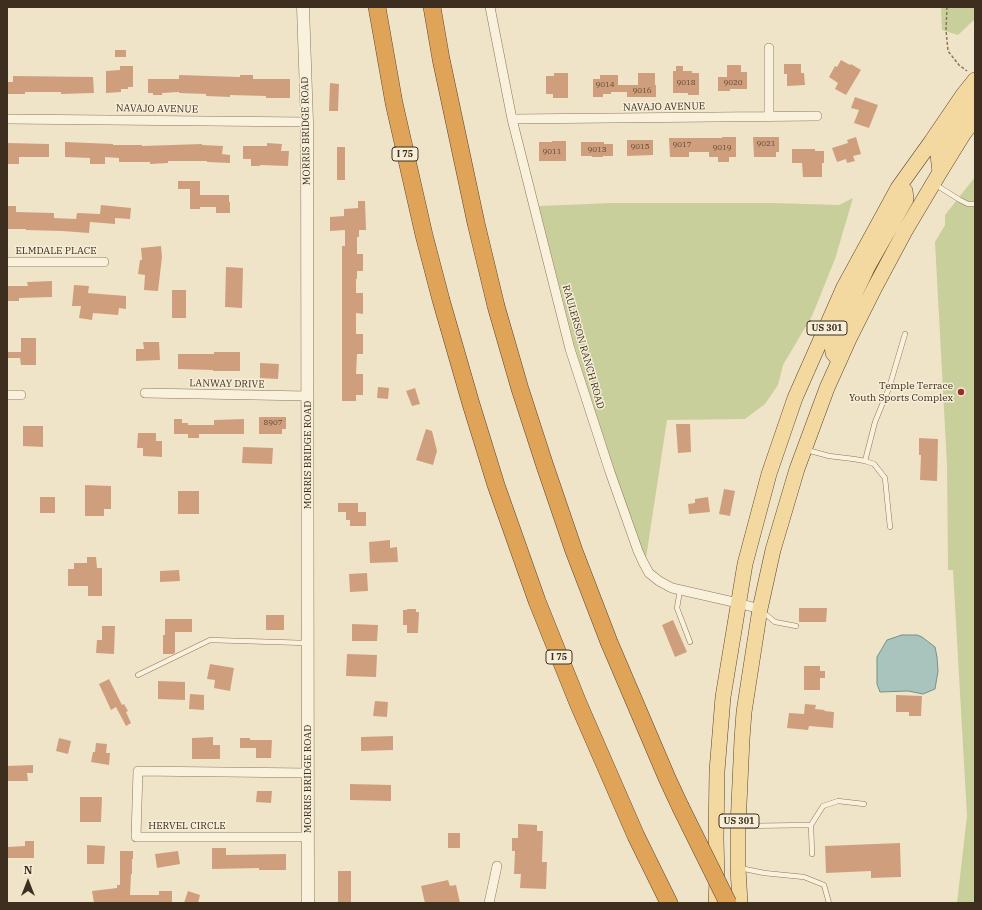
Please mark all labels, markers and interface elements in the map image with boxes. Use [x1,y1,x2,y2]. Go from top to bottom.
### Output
street label: MORRIS BRIDGE ROAD [299,77,313,185]
house number: 9018 [676,78,696,88]
house number: 9020 [723,78,743,88]
house number: 9014 [595,80,615,90]
house number: 9016 [632,86,652,96]
street label: NAVAJO AVENUE [623,100,705,114]
street label: NAVAJO AVENUE [116,102,198,116]
house number: 9021 [756,139,776,149]
house number: 9017 [672,140,692,150]
house number: 9015 [630,142,650,152]
house number: 9019 [712,143,732,153]
house number: 9013 [587,145,607,155]
road number: I 75 [392,147,418,161]
house number: 9011 [542,147,562,157]
street label: ELMDALE PLACE [15,245,97,257]
street label: RAULERSON RANCH ROAD [560,284,606,410]
road number: US 301 [807,321,847,335]
street label: LANWAY DRIVE [189,377,265,391]
place label: Temple Terrace Youth Sports Complex [849,380,953,404]
marker: Temple Terrace Youth Sports Complex [956,387,966,397]
street label: MORRIS BRIDGE ROAD [302,401,314,509]
house number: 8907 [263,418,283,428]
road number: I 75 [546,650,572,664]
street label: MORRIS BRIDGE ROAD [302,725,314,833]
road number: US 301 [719,814,759,828]
street label: HERVEL CIRCLE [148,820,226,832]
north arrow [8,862,48,902]
text: N [24,863,32,877]

